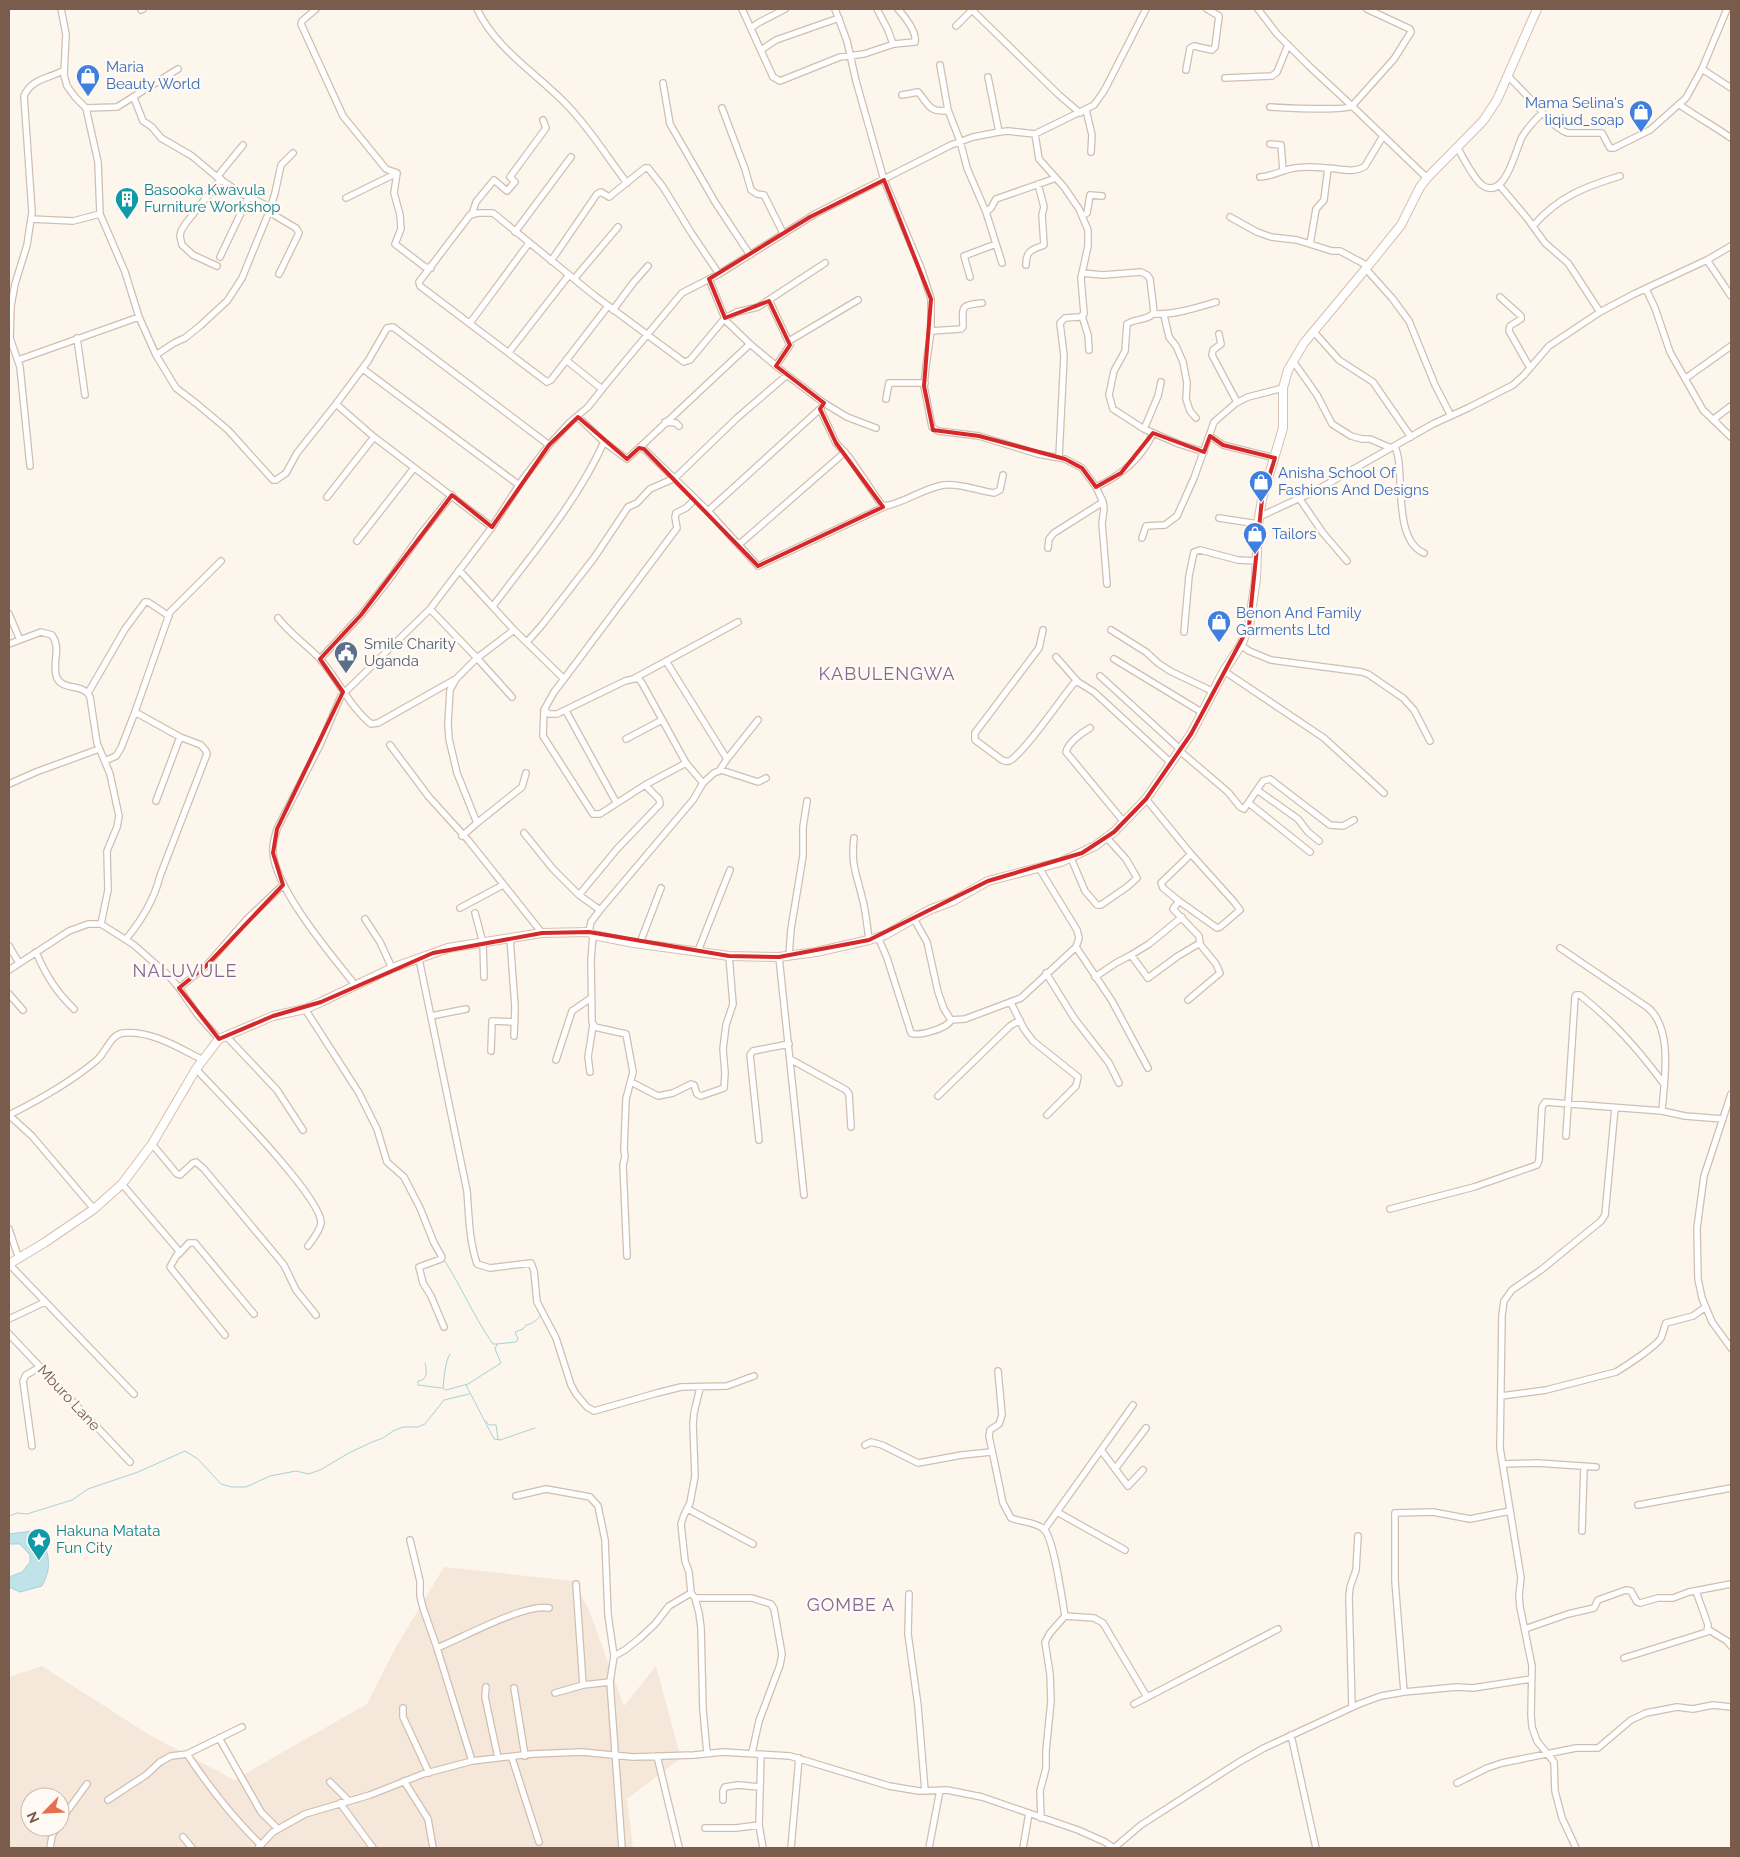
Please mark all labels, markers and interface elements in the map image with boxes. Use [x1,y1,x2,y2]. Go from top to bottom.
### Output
place label: Maria Beauty World [106,58,200,93]
shop icon: Maria Beauty World [75,63,101,97]
place label: Mama Selina's liqiud_soap [1525,94,1624,129]
shop icon: Mama Selina's liqiud_soap [1628,99,1654,133]
place label: Basooka Kwavula Furniture Workshop [144,181,281,216]
building icon: Basooka Kwavula Furniture Workshop [114,186,140,220]
place label: Anisha School Of Fashions And Designs [1278,464,1429,499]
shop icon: Anisha School Of Fashions And Designs [1248,469,1274,503]
shop icon: Tailors [1242,521,1268,555]
place label: Tailors [1272,525,1317,543]
place label: Benon And Family Garments Ltd [1236,604,1362,639]
shop icon: Benon And Family Garments Ltd [1206,609,1232,643]
place label: Smile Charity Uganda [364,635,456,670]
public building icon: Smile Charity Uganda [333,640,359,674]
district label: KABULENGWA [818,663,956,684]
district label: NALUVULE [133,960,237,981]
street label: Mburo Lane [34,1361,104,1435]
place label: Hakuna Matata Fun City [56,1522,160,1557]
place icon: Hakuna Matata Fun City [26,1527,52,1561]
district label: GOMBE A [807,1594,895,1615]
north arrow [20,1787,70,1837]
text: N [24,1809,43,1825]

